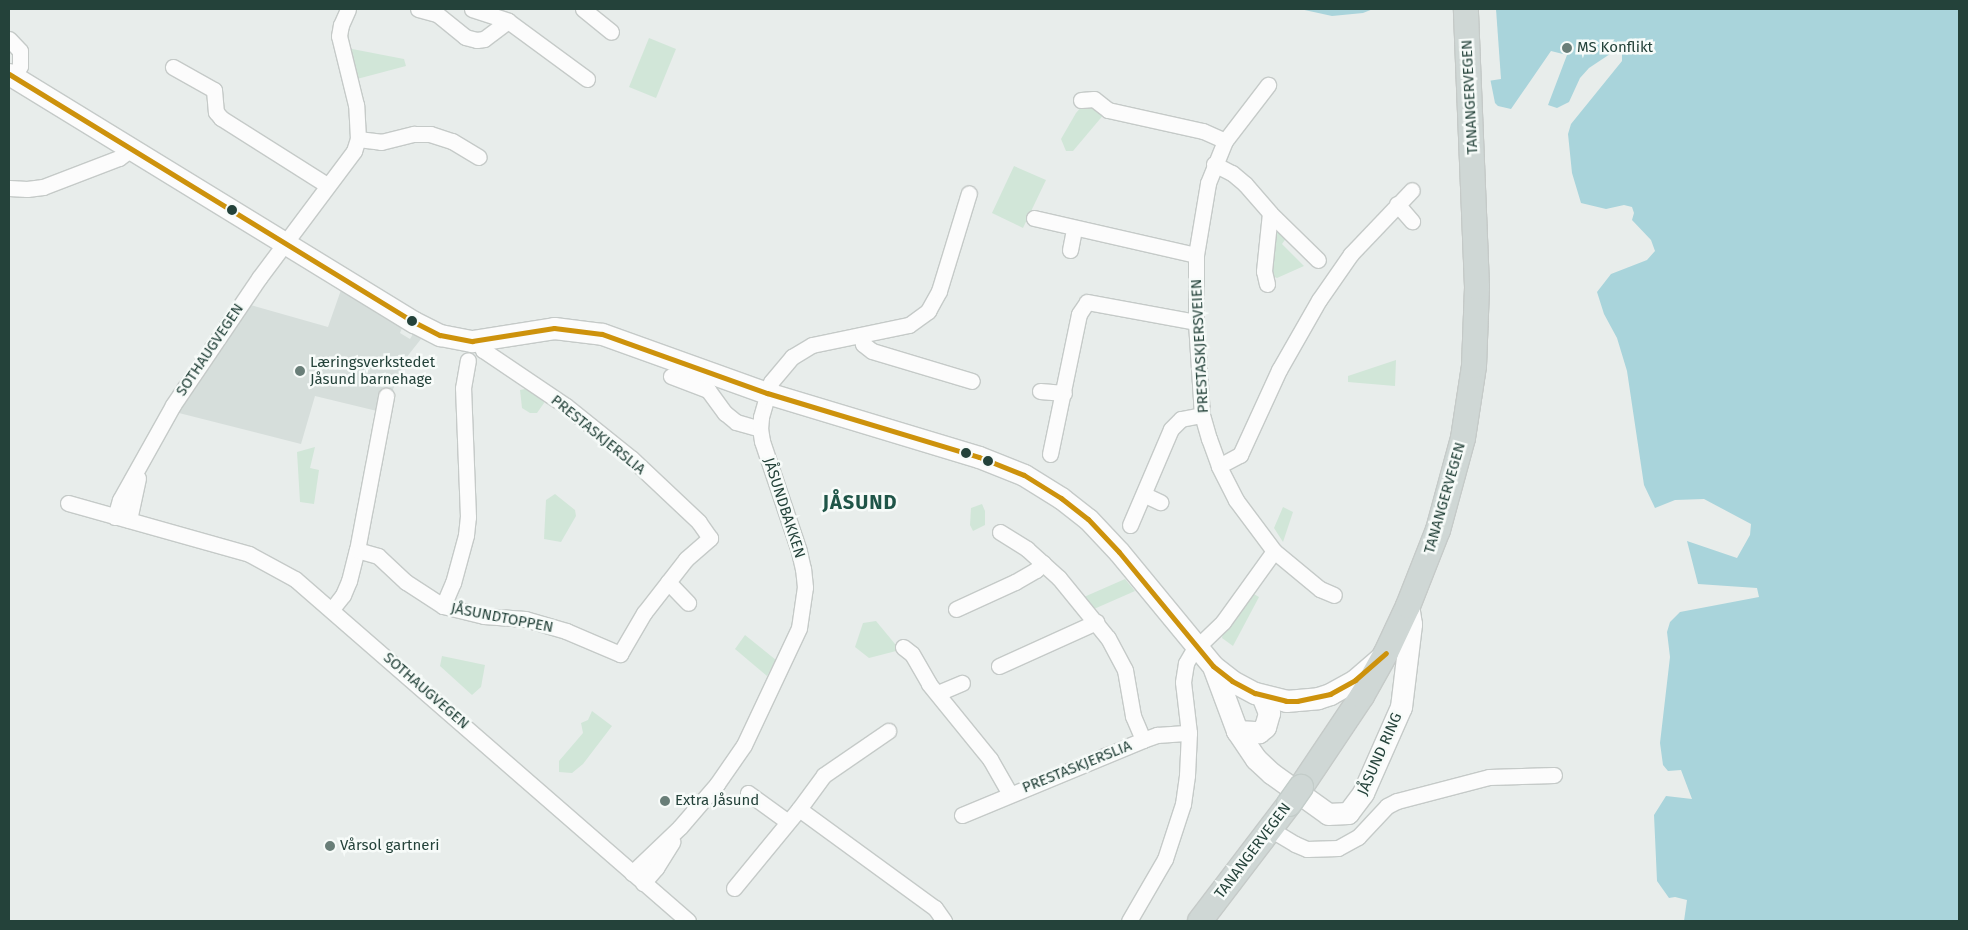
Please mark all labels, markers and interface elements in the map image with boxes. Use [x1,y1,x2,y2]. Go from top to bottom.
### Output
street label: TANANGERVEGEN [1458,39,1482,155]
place label: MS Konflikt [1577,39,1653,57]
marker: MS Konflikt [1561,42,1573,54]
unlabelled marker [227,205,237,215]
street label: PRESTASKJERSVEIEN [1187,278,1213,414]
street label: SOTHAUGVEGEN [172,300,248,400]
unlabelled marker [407,316,417,326]
place label: Læringsverkstedet Jåsund barnehage [310,353,435,388]
marker: Læringsverkstedet Jåsund barnehage [294,365,306,377]
street label: PRESTASKJERSLIA [547,391,649,479]
street label: TANANGERVEGEN [1420,440,1470,556]
unlabelled marker [961,448,971,458]
street label: JÅSUNDBAKKEN [759,455,809,561]
unlabelled marker [983,456,993,466]
district label: JÅSUND [822,490,898,514]
street label: JÅSUNDTOPPEN [449,599,555,637]
street label: SOTHAUGVEGEN [379,649,473,733]
street label: JÅSUND RING [1354,710,1406,798]
street label: PRESTASKJERSLIA [1020,737,1134,797]
place label: Extra Jåsund [675,792,759,810]
marker: Extra Jåsund [659,795,671,807]
street label: TANANGERVEGEN [1211,800,1295,902]
place label: Vårsol gartneri [340,837,439,855]
marker: Vårsol gartneri [324,840,336,852]

